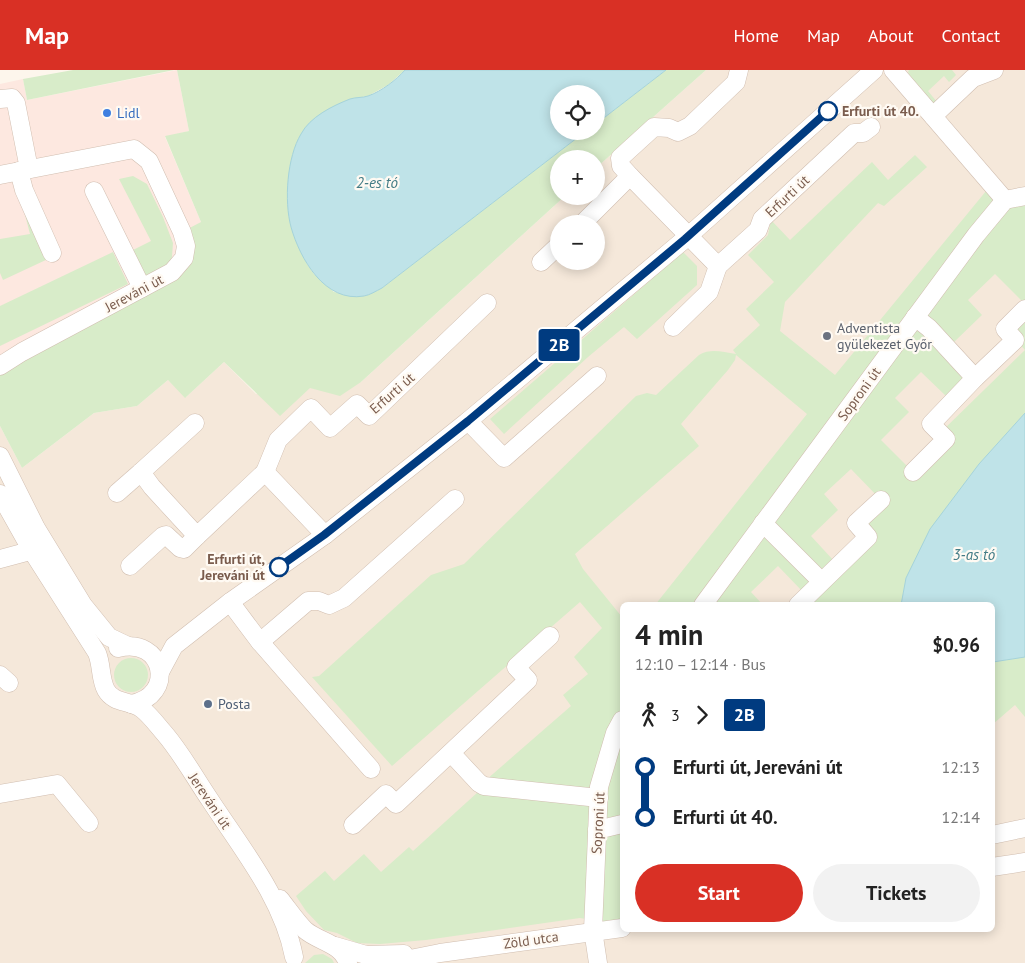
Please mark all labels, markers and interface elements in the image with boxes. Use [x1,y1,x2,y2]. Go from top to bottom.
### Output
text: Map [25,20,69,51]
text: Home [733,24,779,47]
text: Map [807,24,840,47]
text: About [868,24,914,47]
text: Contact [942,24,1000,47]
map controls [550,85,605,270]
button: locate [550,85,605,140]
marker: Erfurti út 40. [818,101,838,121]
place label: Erfurti út 40. [842,102,919,120]
place label: Lidl [117,104,140,122]
marker: Lidl [101,107,113,119]
button: + [550,150,605,205]
street label: Erfurti út [761,171,813,221]
water label: 2-es tó [356,173,398,192]
button: − [550,215,605,270]
street label: Jereváni út [101,270,167,316]
place label: Adventista gyülekezet Győr [837,319,932,353]
line badge: 2B [536,329,582,361]
marker: Adventista gyülekezet Győr [821,330,833,342]
text: 2B [549,333,569,356]
street label: Soproni út [833,363,885,424]
street label: Erfurti út [366,368,418,418]
water label: 3-as tó [953,545,995,564]
place label: Erfurti út, Jereváni út [199,550,265,584]
marker: Erfurti út, Jereváni út [269,557,289,577]
text: 4 min [635,616,703,653]
text: $0.96 [932,633,980,657]
text: 12:10 – 12:14 · Bus [635,654,766,674]
place label: Posta [218,695,250,713]
marker: Posta [202,698,214,710]
icon: walk [635,701,663,729]
icon: forward [688,701,716,729]
text: 2B [734,703,755,726]
text: 3 [671,705,680,725]
text: Erfurti út, Jereváni út [673,755,843,779]
text: 12:13 [942,757,980,777]
street label: Jereváni út [184,769,235,833]
street label: Soproni út [587,791,609,855]
text: Erfurti út 40. [673,805,778,829]
text: 12:14 [942,807,980,827]
button: Start [635,864,803,922]
button: Tickets [813,864,980,922]
street label: Zöld utca [502,927,560,953]

